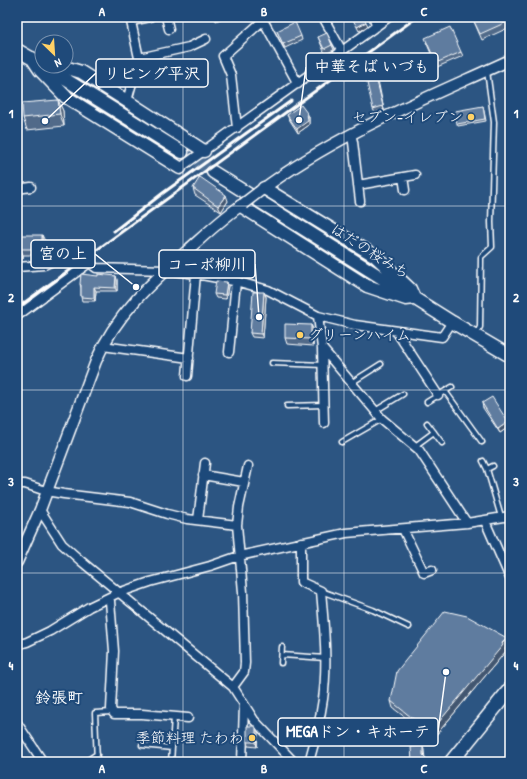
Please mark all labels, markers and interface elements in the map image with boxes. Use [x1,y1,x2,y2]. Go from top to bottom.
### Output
text: A [99,2,106,20]
text: B [261,2,268,20]
text: C [420,2,428,20]
north arrow [34,34,74,74]
callout: 中華そば いづも [306,53,438,81]
text: N [52,55,64,71]
text: 中華そば いづも [314,55,430,77]
callout: リビング平沢 [96,59,208,87]
text: リビング平沢 [104,62,200,84]
text: 1 [9,104,14,122]
text: 1 [514,104,519,122]
place label: セブン-イレブン [352,106,463,127]
marker: セブン-イレブン [466,112,476,122]
street label: はだの桜みち [327,218,414,283]
callout: 宮の上 [31,240,95,268]
text: 宮の上 [39,242,87,264]
callout: コーポ柳川 [159,250,255,278]
text: コーポ柳川 [167,253,247,275]
text: 2 [8,288,15,306]
text: 2 [513,288,520,306]
place label: グリーンハイム [308,324,411,345]
marker: グリーンハイム [295,330,305,340]
text: 3 [8,472,14,490]
text: 3 [513,472,519,490]
text: 4 [9,656,14,674]
text: 4 [514,656,519,674]
district label: 鈴張町 [35,686,83,708]
callout: MEGAドン・キホーテ [278,718,438,746]
text: MEGAドン・キホーテ [286,720,430,742]
place label: 季節料理 たわわ [136,727,244,748]
marker: 季節料理 たわわ [247,733,257,743]
text: A [99,759,106,777]
text: B [261,759,268,777]
text: C [420,759,428,777]

